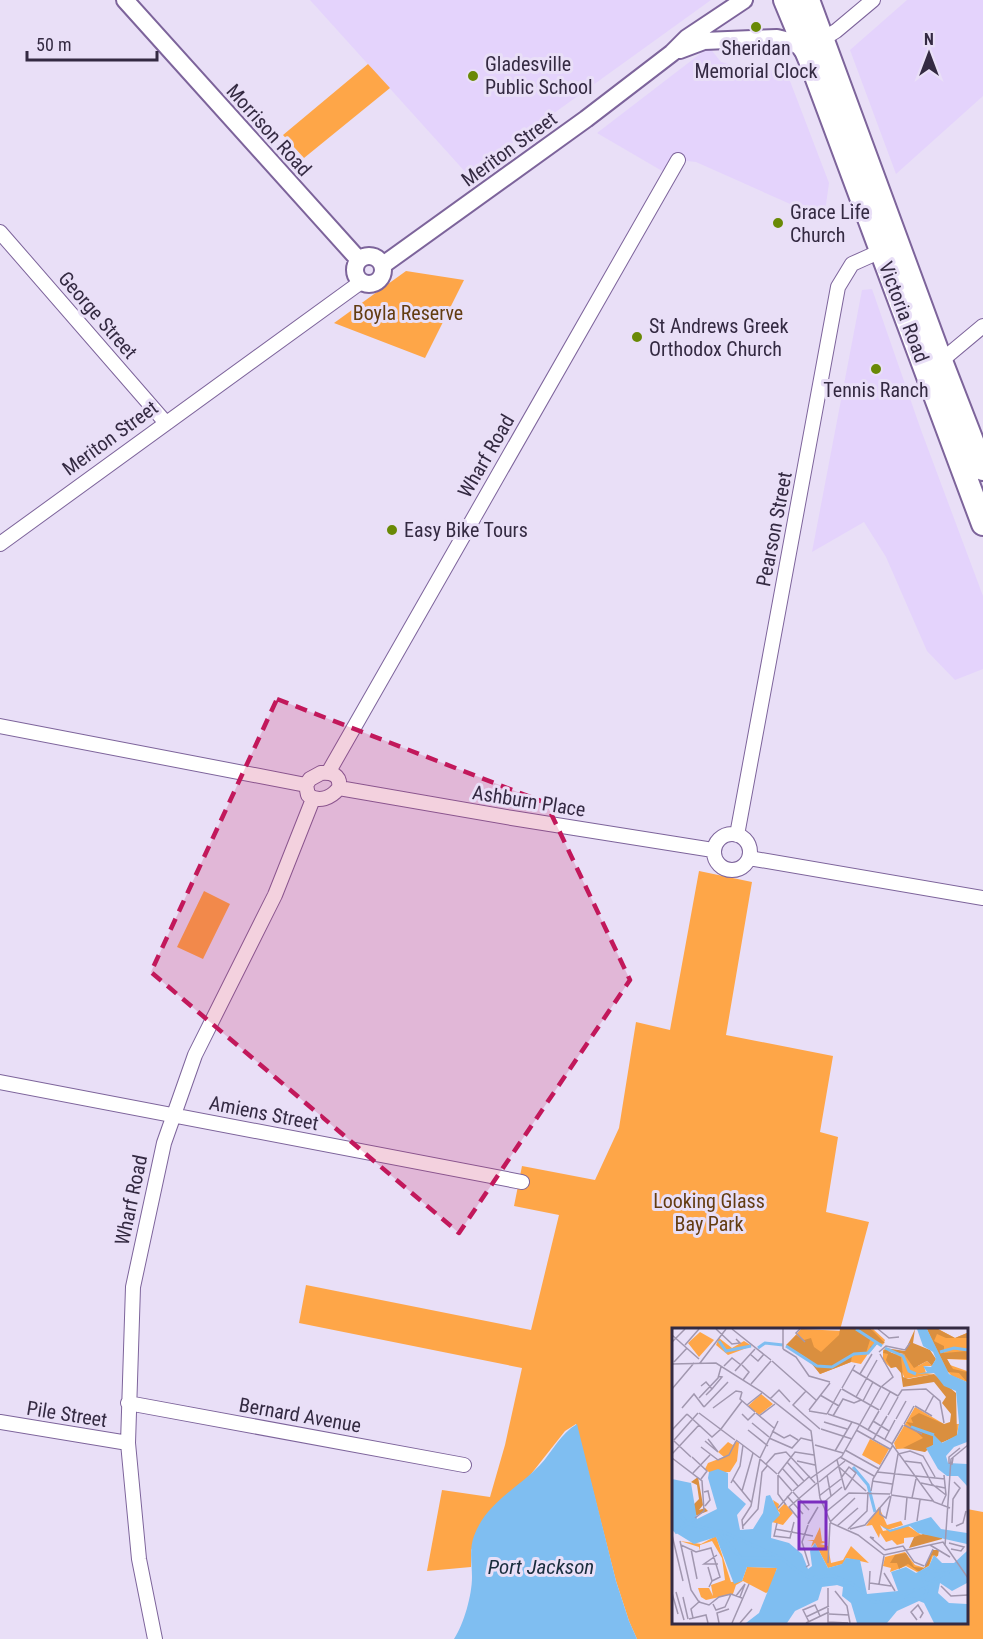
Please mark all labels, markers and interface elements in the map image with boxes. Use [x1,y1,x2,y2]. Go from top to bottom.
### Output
marker: Sheridan Memorial Clock [749,20,763,34]
scale bar [27,24,158,62]
north arrow [899,24,959,84]
text: N [924,30,934,49]
text: 50 m [36,34,71,55]
place label: Sheridan Memorial Clock [694,36,818,83]
place label: Gladesville Public School [485,52,593,99]
marker: Gladesville Public School [466,69,480,83]
street label: Morrison Road [221,79,317,181]
street label: Meriton Street [457,106,561,192]
place label: Grace Life Church [790,200,870,247]
marker: Grace Life Church [771,216,785,230]
street label: Victoria Road [874,258,934,366]
street label: George Street [54,266,142,364]
park label: Boyla Reserve [353,301,463,325]
place label: St Andrews Greek Orthodox Church [649,314,789,361]
marker: St Andrews Greek Orthodox Church [630,330,644,344]
marker: Tennis Ranch [869,362,883,376]
place label: Tennis Ranch [823,378,929,402]
street label: Meriton Street [58,395,162,481]
street label: Wharf Road [453,410,519,502]
street label: Pearson Street [751,470,797,588]
place label: Easy Bike Tours [404,518,528,542]
marker: Easy Bike Tours [385,523,399,537]
street label: Ashburn Place [471,780,587,822]
street label: Amiens Street [207,1091,321,1135]
street label: Wharf Road [110,1153,152,1247]
park label: Looking Glass Bay Park [653,1189,765,1236]
inset map [672,1328,968,1624]
street label: Bernard Avenue [237,1392,363,1438]
street label: Pile Street [25,1396,109,1432]
water label: Port Jackson [488,1555,594,1579]

